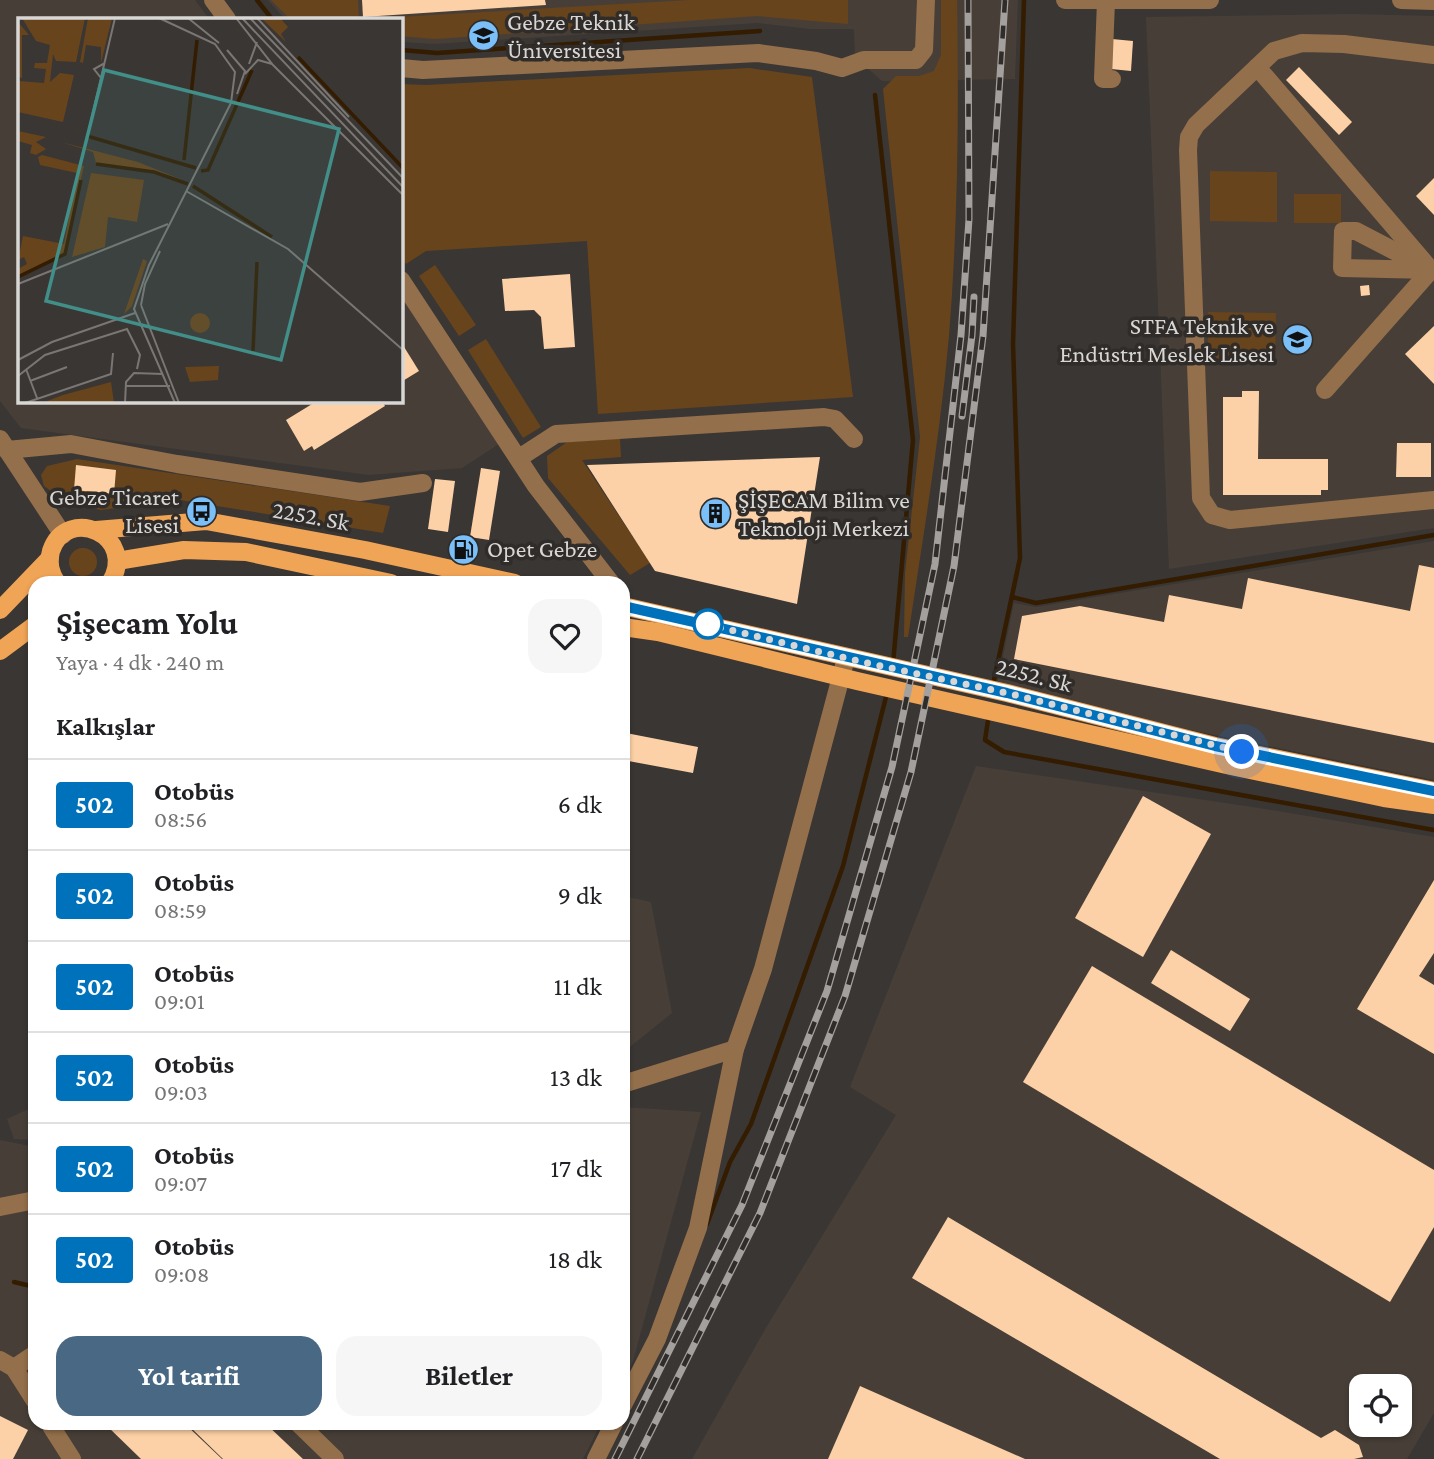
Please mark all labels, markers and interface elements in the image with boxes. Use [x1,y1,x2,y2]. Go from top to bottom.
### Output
place label: Gebze Teknik Üniversitesi [507,8,635,63]
inset map [18,18,402,402]
school or university icon: Gebze Teknik Üniversitesi [467,19,501,53]
place label: STFA Teknik ve Endüstri Meslek Lisesi [1059,312,1274,367]
school or university icon: STFA Teknik ve Endüstri Meslek Lisesi [1280,323,1314,357]
place label: Gebze Ticaret Lisesi [49,483,180,538]
place label: ŞİŞECAM Bilim ve Teknoloji Merkezi [738,486,910,541]
bus stop icon: Gebze Ticaret Lisesi [185,494,219,528]
street label: 2252. Sk [271,495,352,536]
building icon: ŞİŞECAM Bilim ve Teknoloji Merkezi [698,497,732,531]
fuel station icon: Opet Gebze [447,532,481,566]
place label: Opet Gebze [487,535,597,562]
button: heart [528,599,602,673]
text: Şişecam Yolu [56,604,238,641]
unlabelled marker [693,609,723,639]
text: Yaya · 4 dk · 240 m [56,649,224,675]
street label: 2252. Sk [993,652,1076,697]
text: Kalkışlar [56,712,155,741]
your location [1224,734,1259,769]
text: Otobüs [154,777,234,806]
text: 6 dk [558,790,602,819]
text: 502 [75,791,114,818]
text: 08:56 [154,806,207,832]
text: Otobüs [154,868,234,897]
text: 9 dk [558,881,602,910]
text: 502 [75,882,114,909]
text: 08:59 [154,897,207,923]
text: Otobüs [154,959,234,988]
text: 11 dk [554,972,602,1001]
text: 502 [75,973,114,1000]
text: 09:01 [154,988,205,1014]
text: Otobüs [154,1050,234,1079]
text: 13 dk [550,1063,602,1092]
text: 502 [75,1064,114,1091]
text: 09:03 [154,1079,208,1105]
text: Otobüs [154,1141,234,1170]
text: 17 dk [550,1154,602,1183]
text: 502 [75,1155,114,1182]
text: 09:07 [154,1170,207,1196]
text: Otobüs [154,1232,234,1261]
text: 18 dk [548,1245,602,1274]
text: 502 [75,1246,114,1273]
text: 09:08 [154,1261,209,1287]
button: Yol tarifi [56,1336,322,1416]
button: Biletler [336,1336,602,1416]
map controls [1349,1374,1412,1437]
button: locate [1349,1374,1412,1437]

